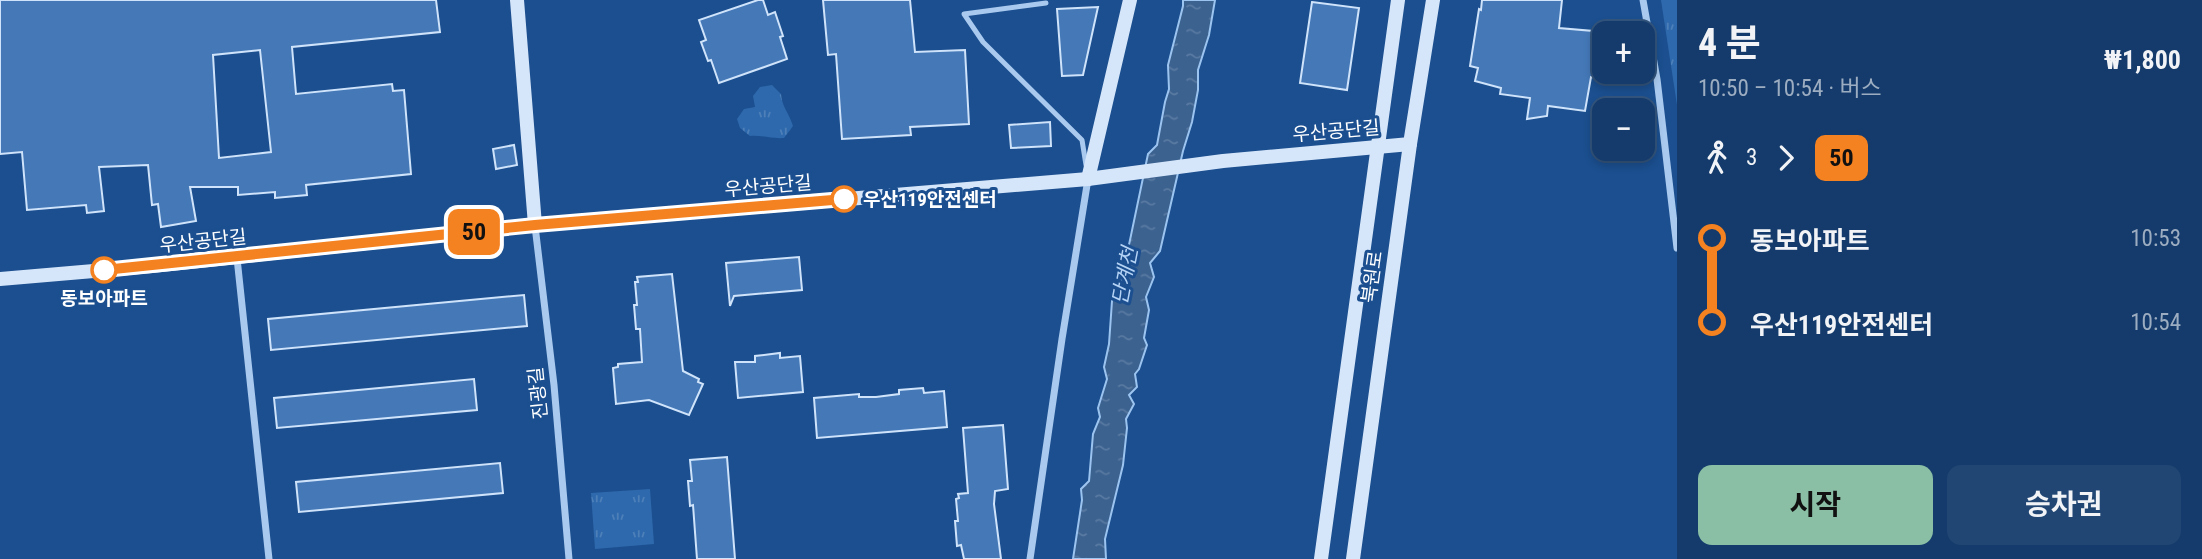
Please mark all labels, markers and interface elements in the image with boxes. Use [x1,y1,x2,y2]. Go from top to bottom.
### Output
map controls [1592,21,1655,161]
button: + [1592,21,1655,84]
text: 4 분 [1698,21,1761,65]
text: ₩1,800 [2104,45,2181,75]
text: 10:50 – 10:54 · 버스 [1698,75,1882,102]
button: − [1592,98,1655,161]
street label: 우산공단길 [1291,116,1381,146]
icon: walk [1698,139,1736,177]
icon: forward [1767,139,1805,177]
text: 3 [1746,144,1757,171]
text: 50 [1829,144,1854,172]
street label: 우산공단길 [723,171,813,201]
marker: 우산119안전센터 [831,186,857,212]
place label: 우산119안전센터 [863,188,997,211]
line badge: 50 [442,209,505,255]
text: 50 [462,218,486,246]
street label: 우산공단길 [158,225,248,257]
text: 10:53 [2130,225,2181,252]
text: 동보아파트 [1750,226,1870,256]
water label: 단계천 [1108,243,1143,307]
street label: 북원로 [1357,249,1387,305]
marker: 동보아파트 [91,257,117,283]
place label: 동보아파트 [60,287,148,310]
text: 10:54 [2130,309,2181,336]
text: 우산119안전센터 [1750,310,1933,340]
street label: 진광길 [524,366,552,420]
button: 시작 [1698,465,1933,545]
button: 승차권 [1947,465,2181,545]

